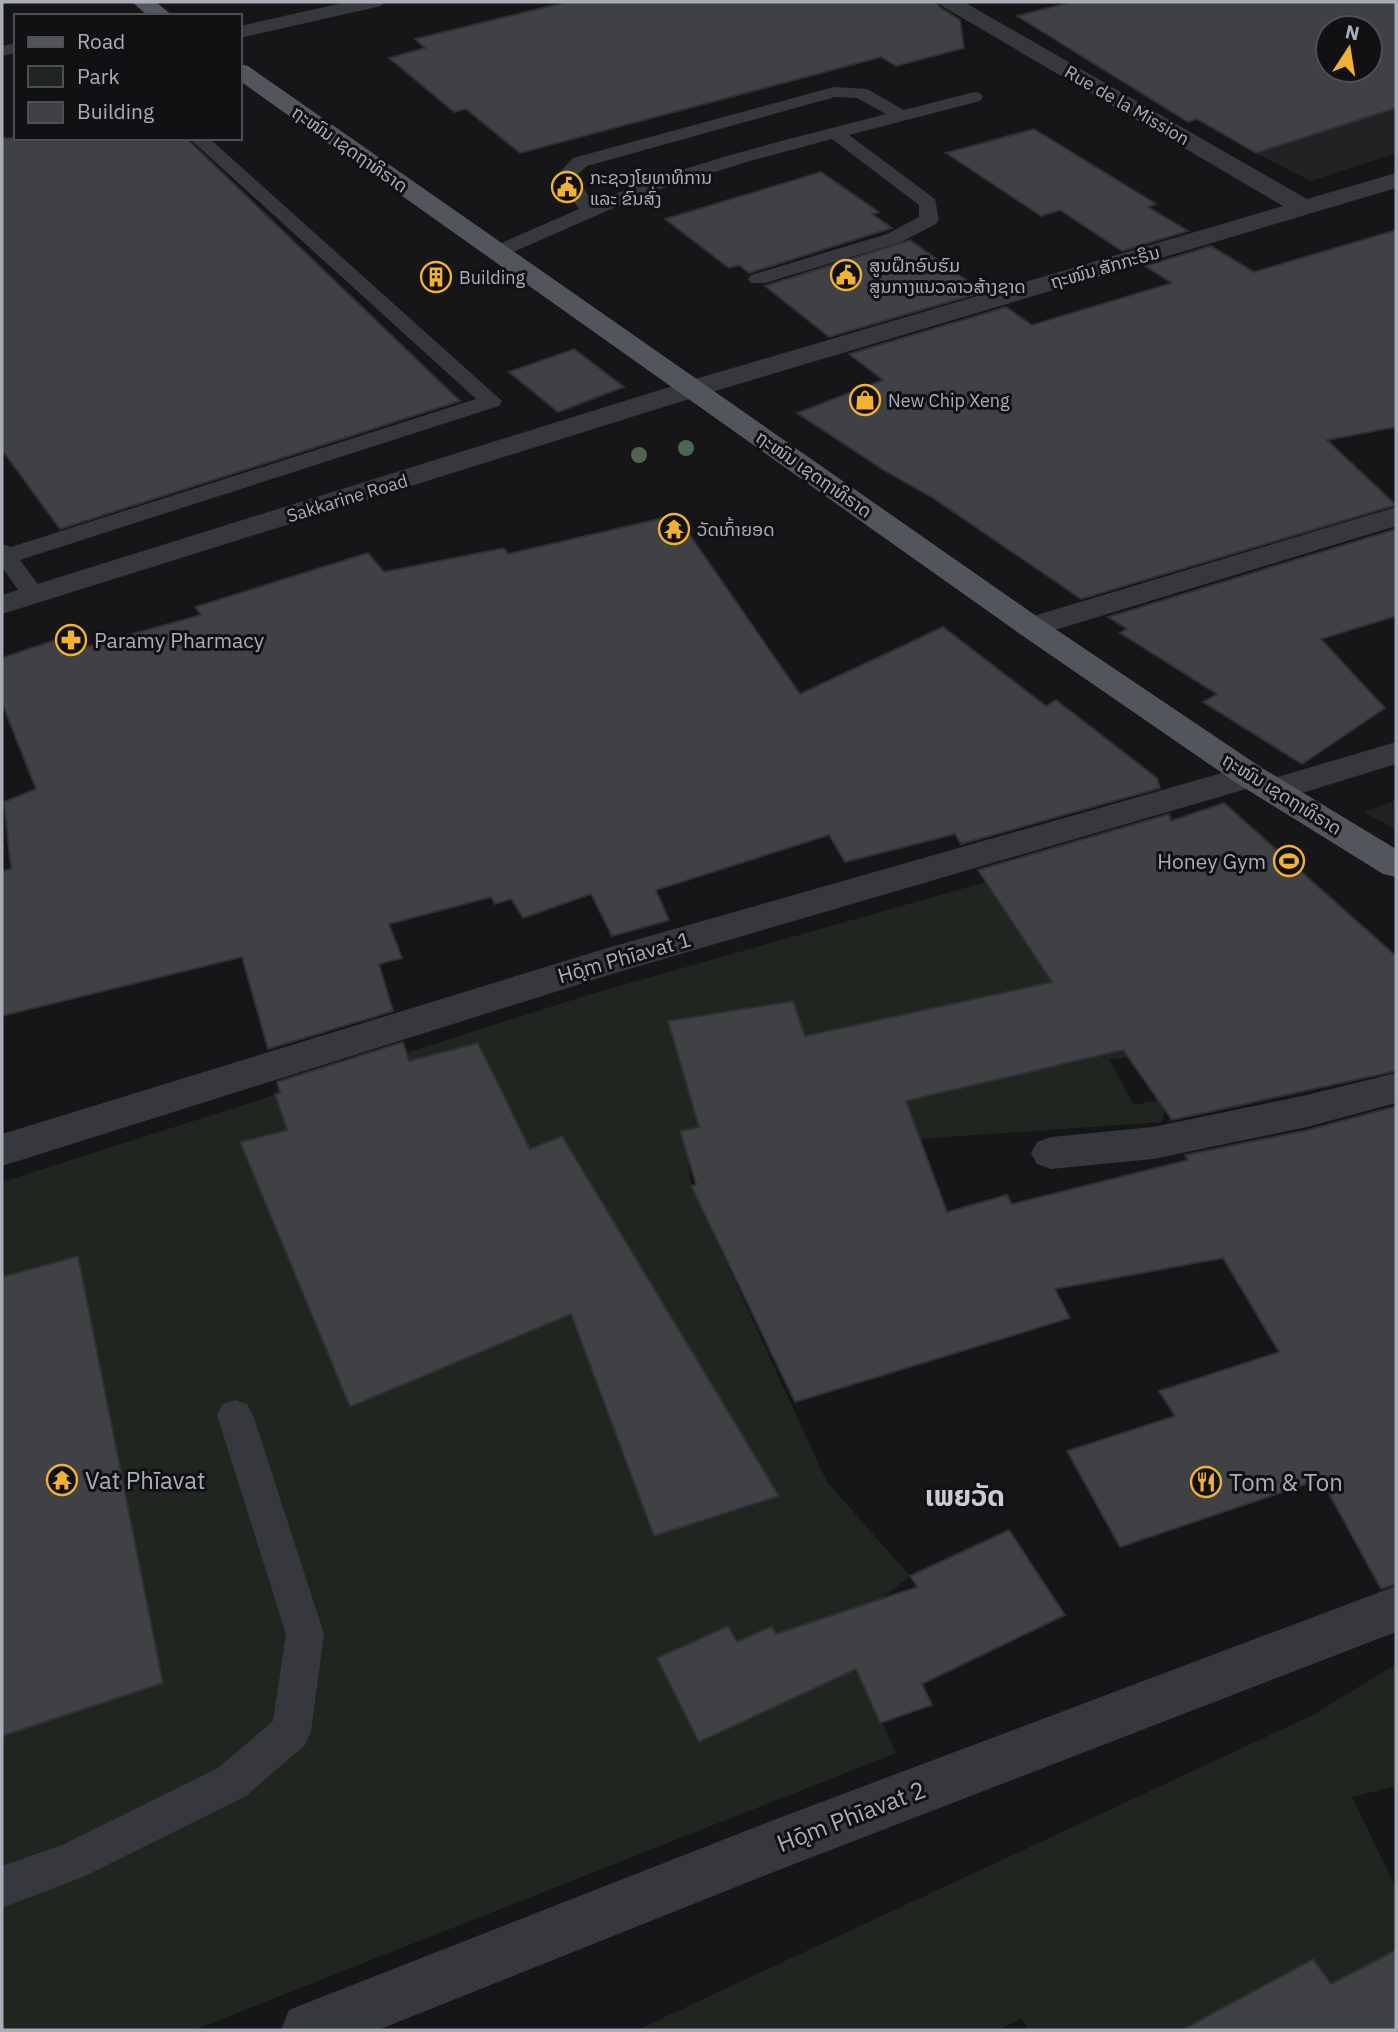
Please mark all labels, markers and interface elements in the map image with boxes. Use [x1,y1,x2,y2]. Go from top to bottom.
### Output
legend [14,14,242,140]
north arrow [1314,14,1384,84]
text: N [1343,19,1362,46]
text: Road [77,27,125,55]
street label: Rue de la Mission [1060,60,1194,150]
text: Park [77,62,120,90]
text: Building [77,97,154,125]
street label: ຖະໜົນ ເຊດຖາທິຣາດ [287,100,413,198]
place label: ກະຊວງໂຍທາທິການ ແລະ ຂົນສົ່ງ [590,166,712,210]
public building icon: ກະຊວງໂຍທາທິການ ແລະ ຂົນສົ່ງ [550,170,584,204]
street label: ຖະໜົນ ສັກກະຣິນ [1048,240,1162,294]
place label: ສູນຝຶກອົບຮົມ ສູນກາງແນວລາວສ້າງຊາດ [869,254,1026,299]
public building icon: ສູນຝຶກອົບຮົມ ສູນກາງແນວລາວສ້າງຊາດ [829,258,863,292]
building icon: Building [419,260,453,294]
place label: Building [459,266,526,289]
shop icon: New Chip Xeng [848,383,882,417]
place label: New Chip Xeng [888,389,1010,412]
street label: ຖະໜົນ ເຊດຖາທິຣາດ [751,425,877,523]
street label: Sakkarine Road [284,469,410,527]
temple icon: ວັດເກົ້າຍອດ [657,512,691,546]
place label: ວັດເກົ້າຍອດ [697,517,775,541]
pharmacy icon: Paramy Pharmacy [54,623,88,657]
place label: Paramy Pharmacy [94,626,265,654]
street label: ຖະໜົນ ເຊດຖາທິຣາດ [1218,748,1346,840]
sports icon: Honey Gym [1272,844,1306,878]
place label: Honey Gym [1157,847,1266,875]
street label: Hǭm Phīavat 1 [554,925,694,989]
temple icon: Vat Phīavat [45,1463,79,1497]
place label: Vat Phīavat [85,1464,205,1496]
restaurant icon: Tom & Ton [1189,1465,1223,1499]
place label: Tom & Ton [1229,1466,1343,1498]
district label: ເພຍວັດ [925,1477,1005,1514]
street label: Hǭm Phīavat 2 [772,1773,930,1859]

